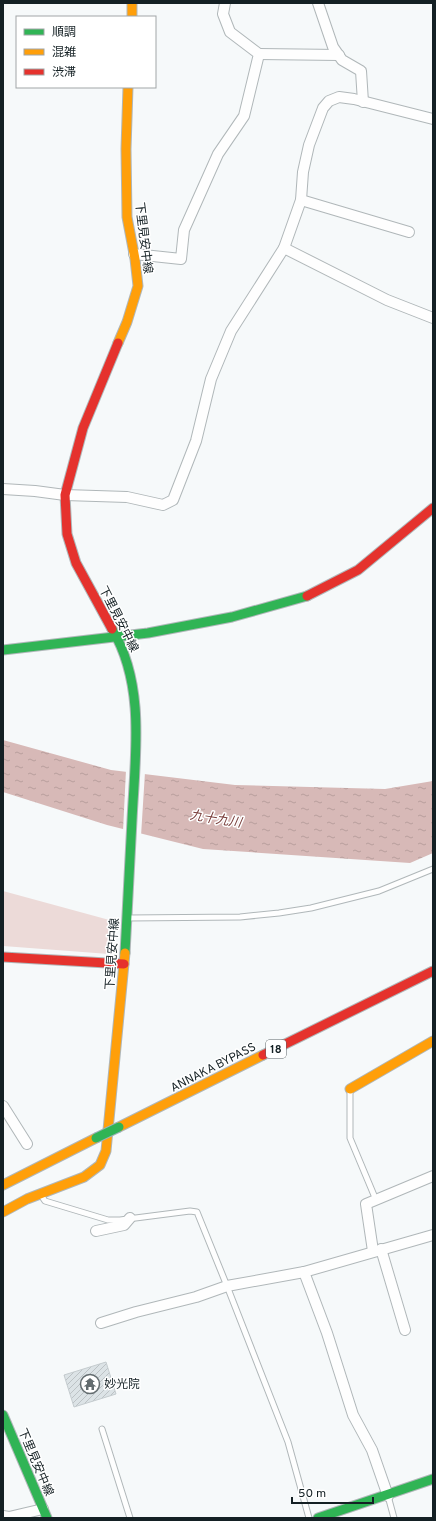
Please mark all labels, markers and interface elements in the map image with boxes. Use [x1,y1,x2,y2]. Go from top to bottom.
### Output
legend [16,16,156,88]
text: 順調 [52,25,76,41]
text: 混雑 [52,45,76,61]
text: 渋滞 [52,65,76,81]
street label: 下里見安中線 [131,201,155,275]
street label: 下里見安中線 [95,584,142,655]
water label: 九十九川 [189,808,245,832]
street label: 下里見安中線 [103,918,123,991]
street label: ANNAKA BYPASS [168,1039,259,1096]
road number: 18 [266,1040,286,1058]
temple icon: 妙光院 [79,1373,101,1395]
place label: 妙光院 [104,1377,140,1393]
street label: 下里見安中線 [14,1426,57,1499]
scale bar [292,1479,373,1505]
text: 50 m [298,1486,326,1502]

